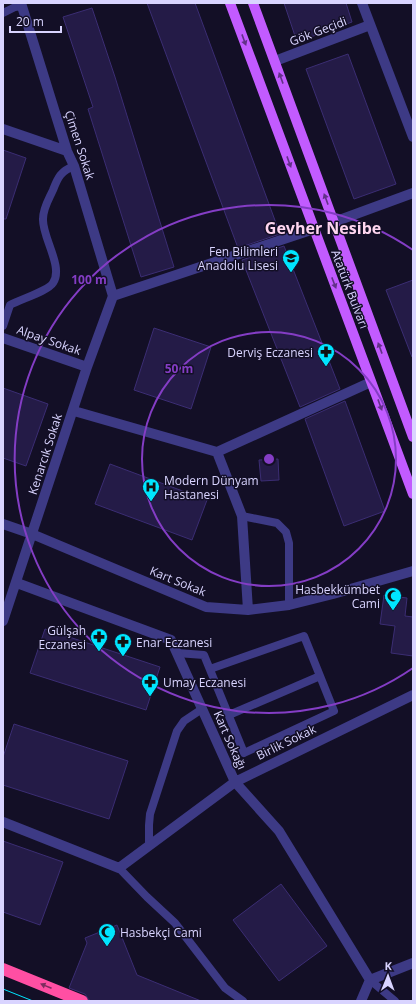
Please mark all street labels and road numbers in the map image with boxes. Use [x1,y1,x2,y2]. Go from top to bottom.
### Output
street label: Gök Geçidi [287,12,349,50]
street label: Çimen Sokak [61,108,99,183]
street label: Atatürk Bulvarı [327,247,373,331]
street label: Alpay Sokak [15,321,84,359]
street label: Kenarcık Sokak [24,411,66,497]
street label: Kart Sokak [147,562,209,600]
street label: Kart Sokağı [209,708,251,772]
street label: Birlik Sokak [253,720,319,764]

